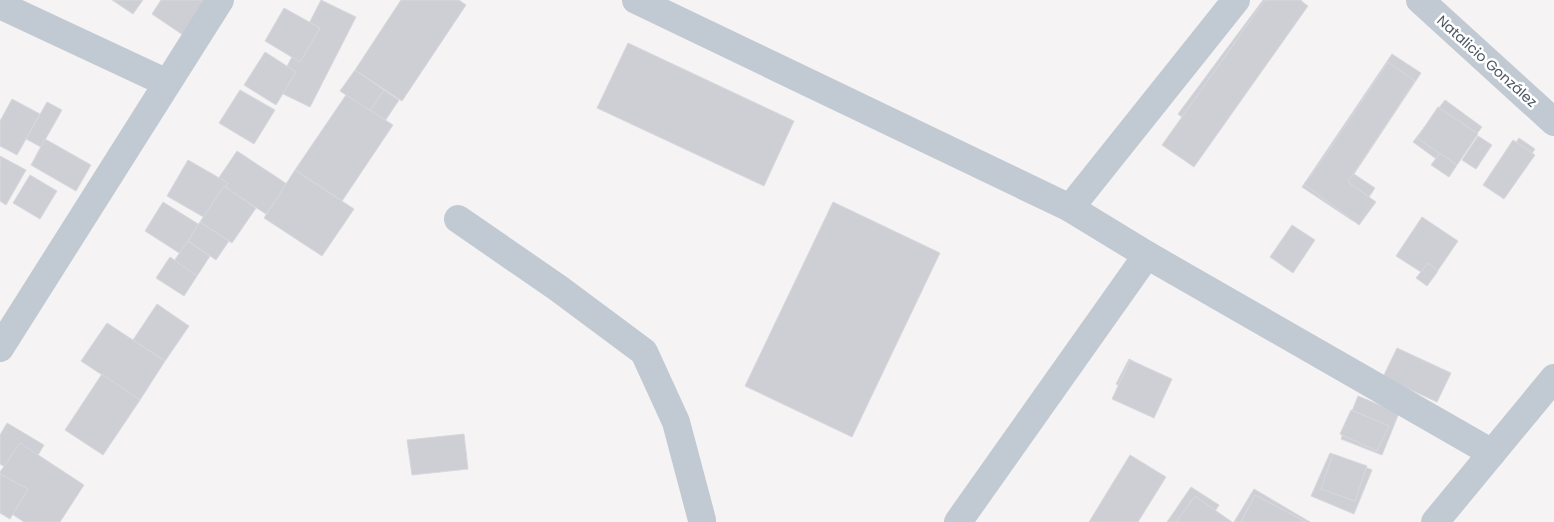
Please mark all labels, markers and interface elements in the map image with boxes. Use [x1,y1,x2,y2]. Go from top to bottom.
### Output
street label: Natalicio González [1433,11,1541,111]

